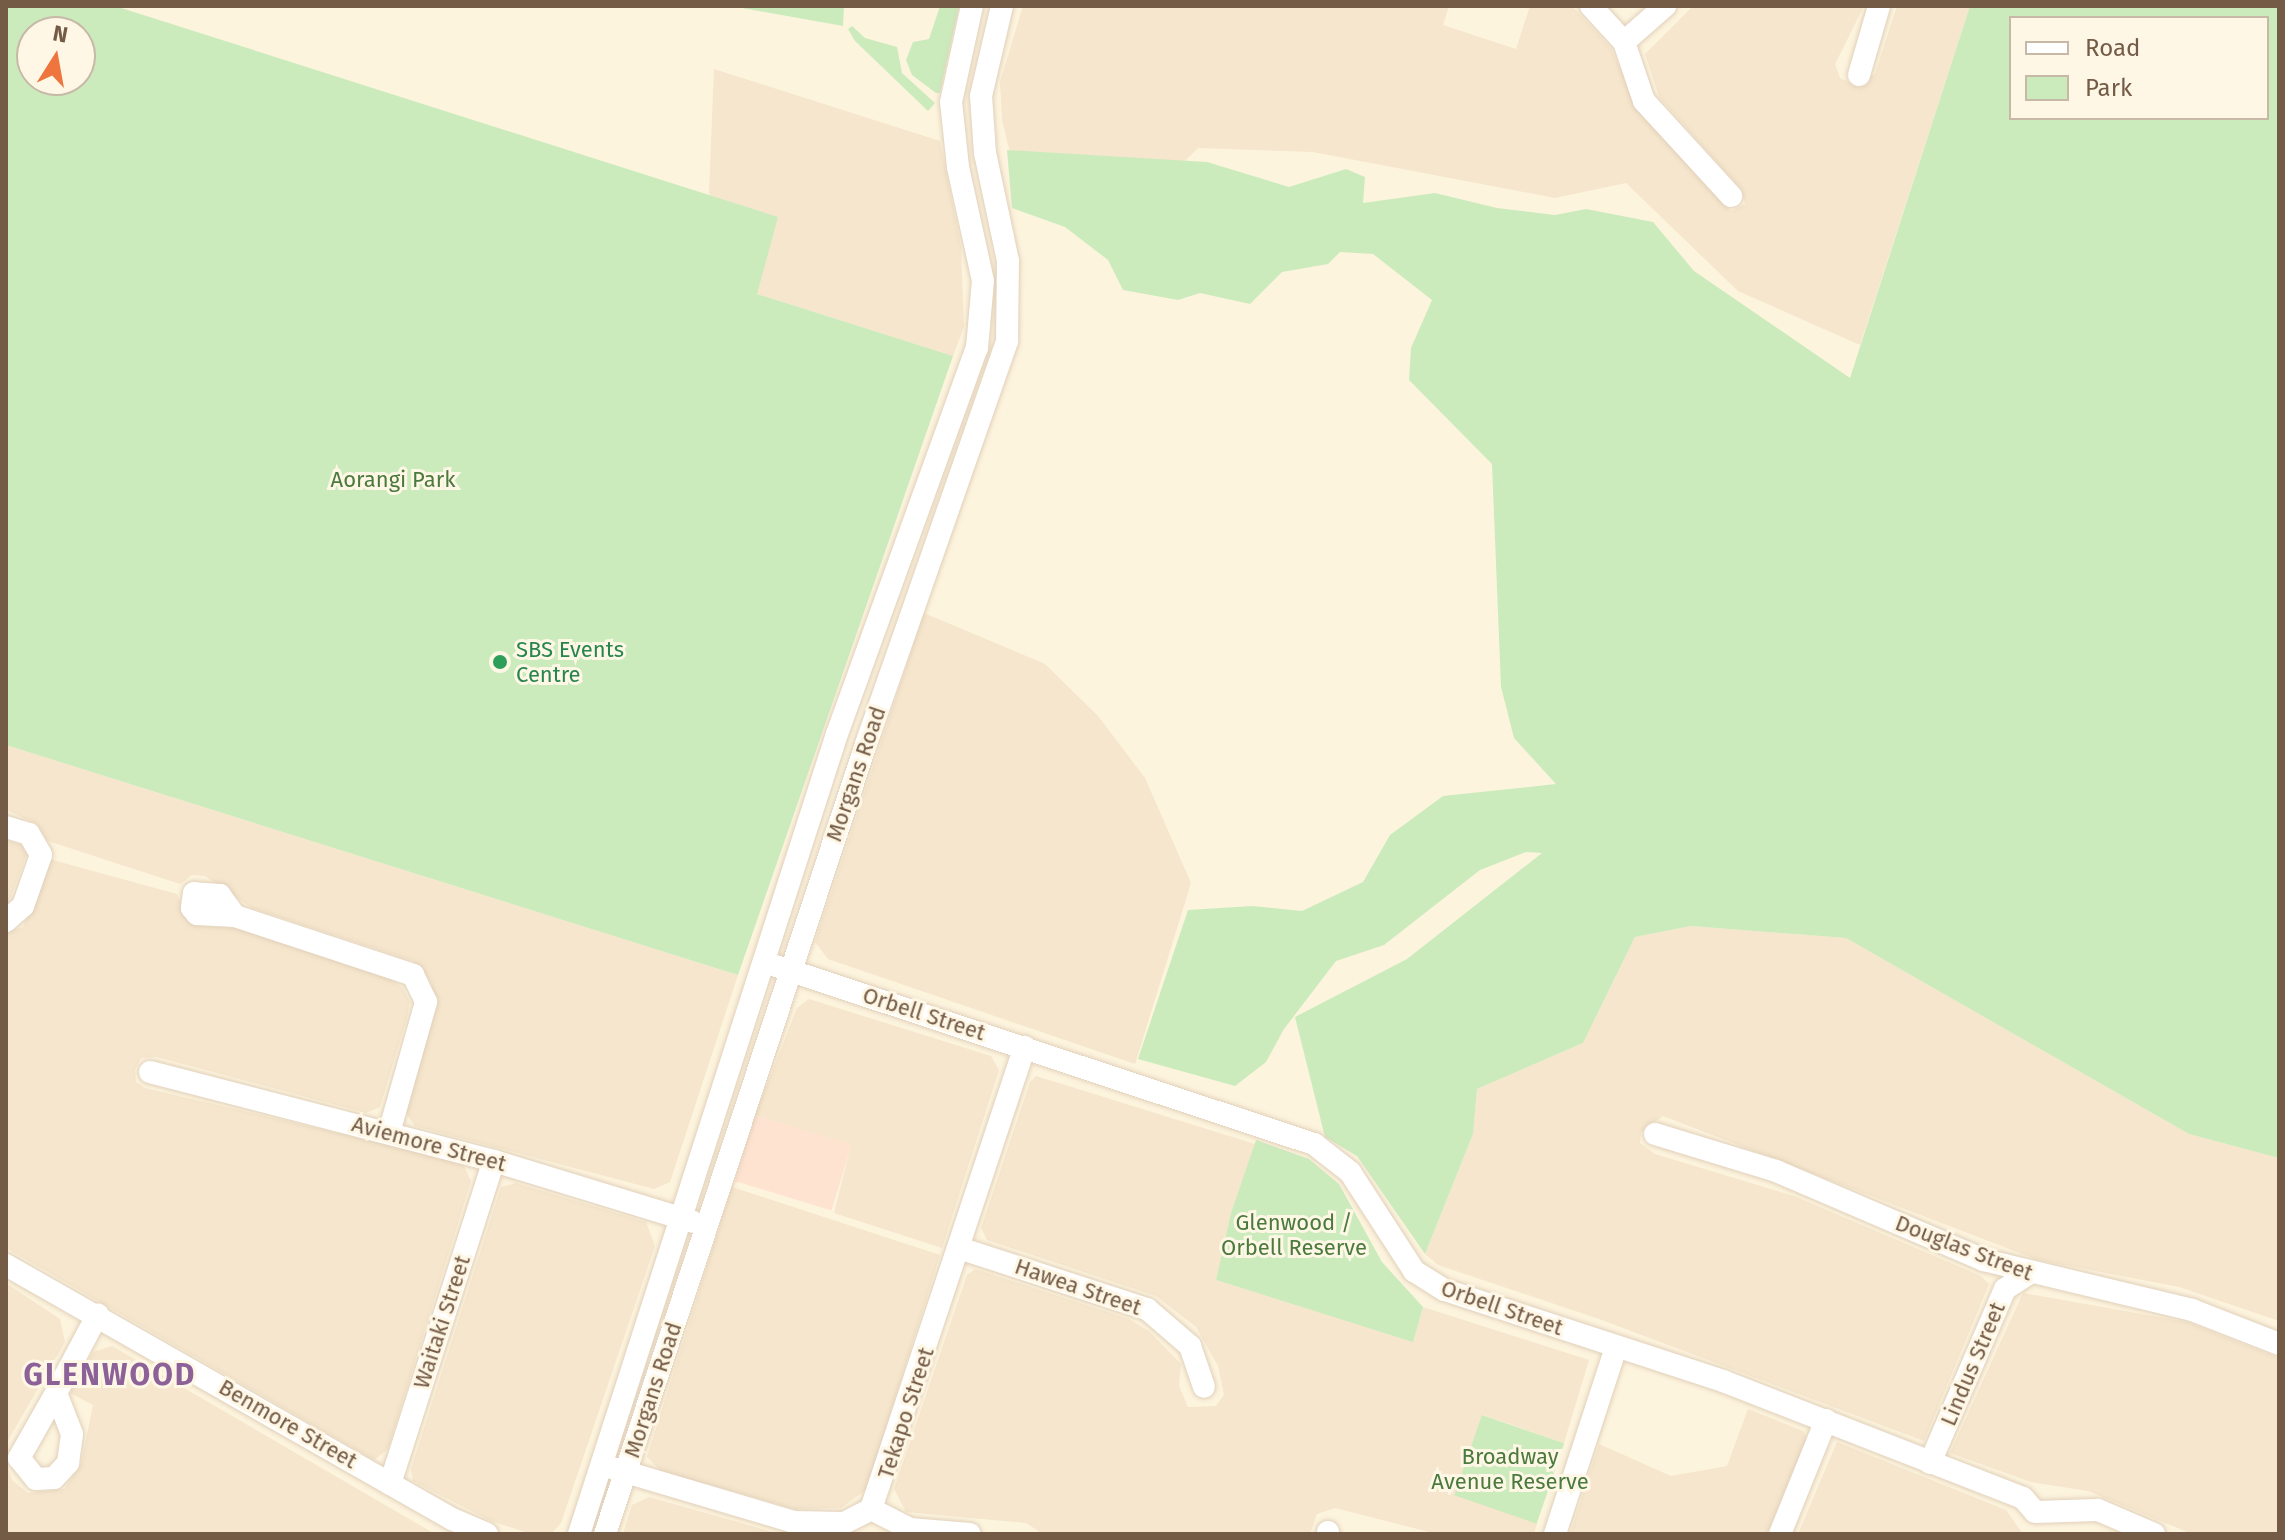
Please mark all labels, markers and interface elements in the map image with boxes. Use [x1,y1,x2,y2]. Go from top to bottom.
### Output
north arrow [16,16,96,96]
legend [2009,16,2269,120]
text: N [51,19,70,49]
text: Road [2085,34,2140,62]
text: Park [2085,74,2132,102]
park label: Aorangi Park [331,467,455,493]
place label: SBS Events Centre [516,636,624,688]
marker: SBS Events Centre [491,653,509,671]
street label: Morgans Road [821,703,891,845]
street label: Orbell Street [859,982,989,1046]
street label: Aviemore Street [349,1111,509,1177]
park label: Glenwood / Orbell Reserve [1221,1209,1367,1260]
street label: Douglas Street [1892,1210,2036,1286]
street label: Waitaki Street [408,1252,476,1392]
street label: Hawea Street [1011,1253,1145,1321]
street label: Orbell Street [1438,1275,1566,1341]
street label: Lindus Street [1935,1298,2011,1430]
street label: Morgans Road [619,1319,687,1461]
street label: Tekapo Street [872,1344,940,1482]
district label: GLENWOOD [24,1357,196,1393]
street label: Benmore Street [214,1374,362,1474]
park label: Broadway Avenue Reserve [1431,1443,1589,1494]

